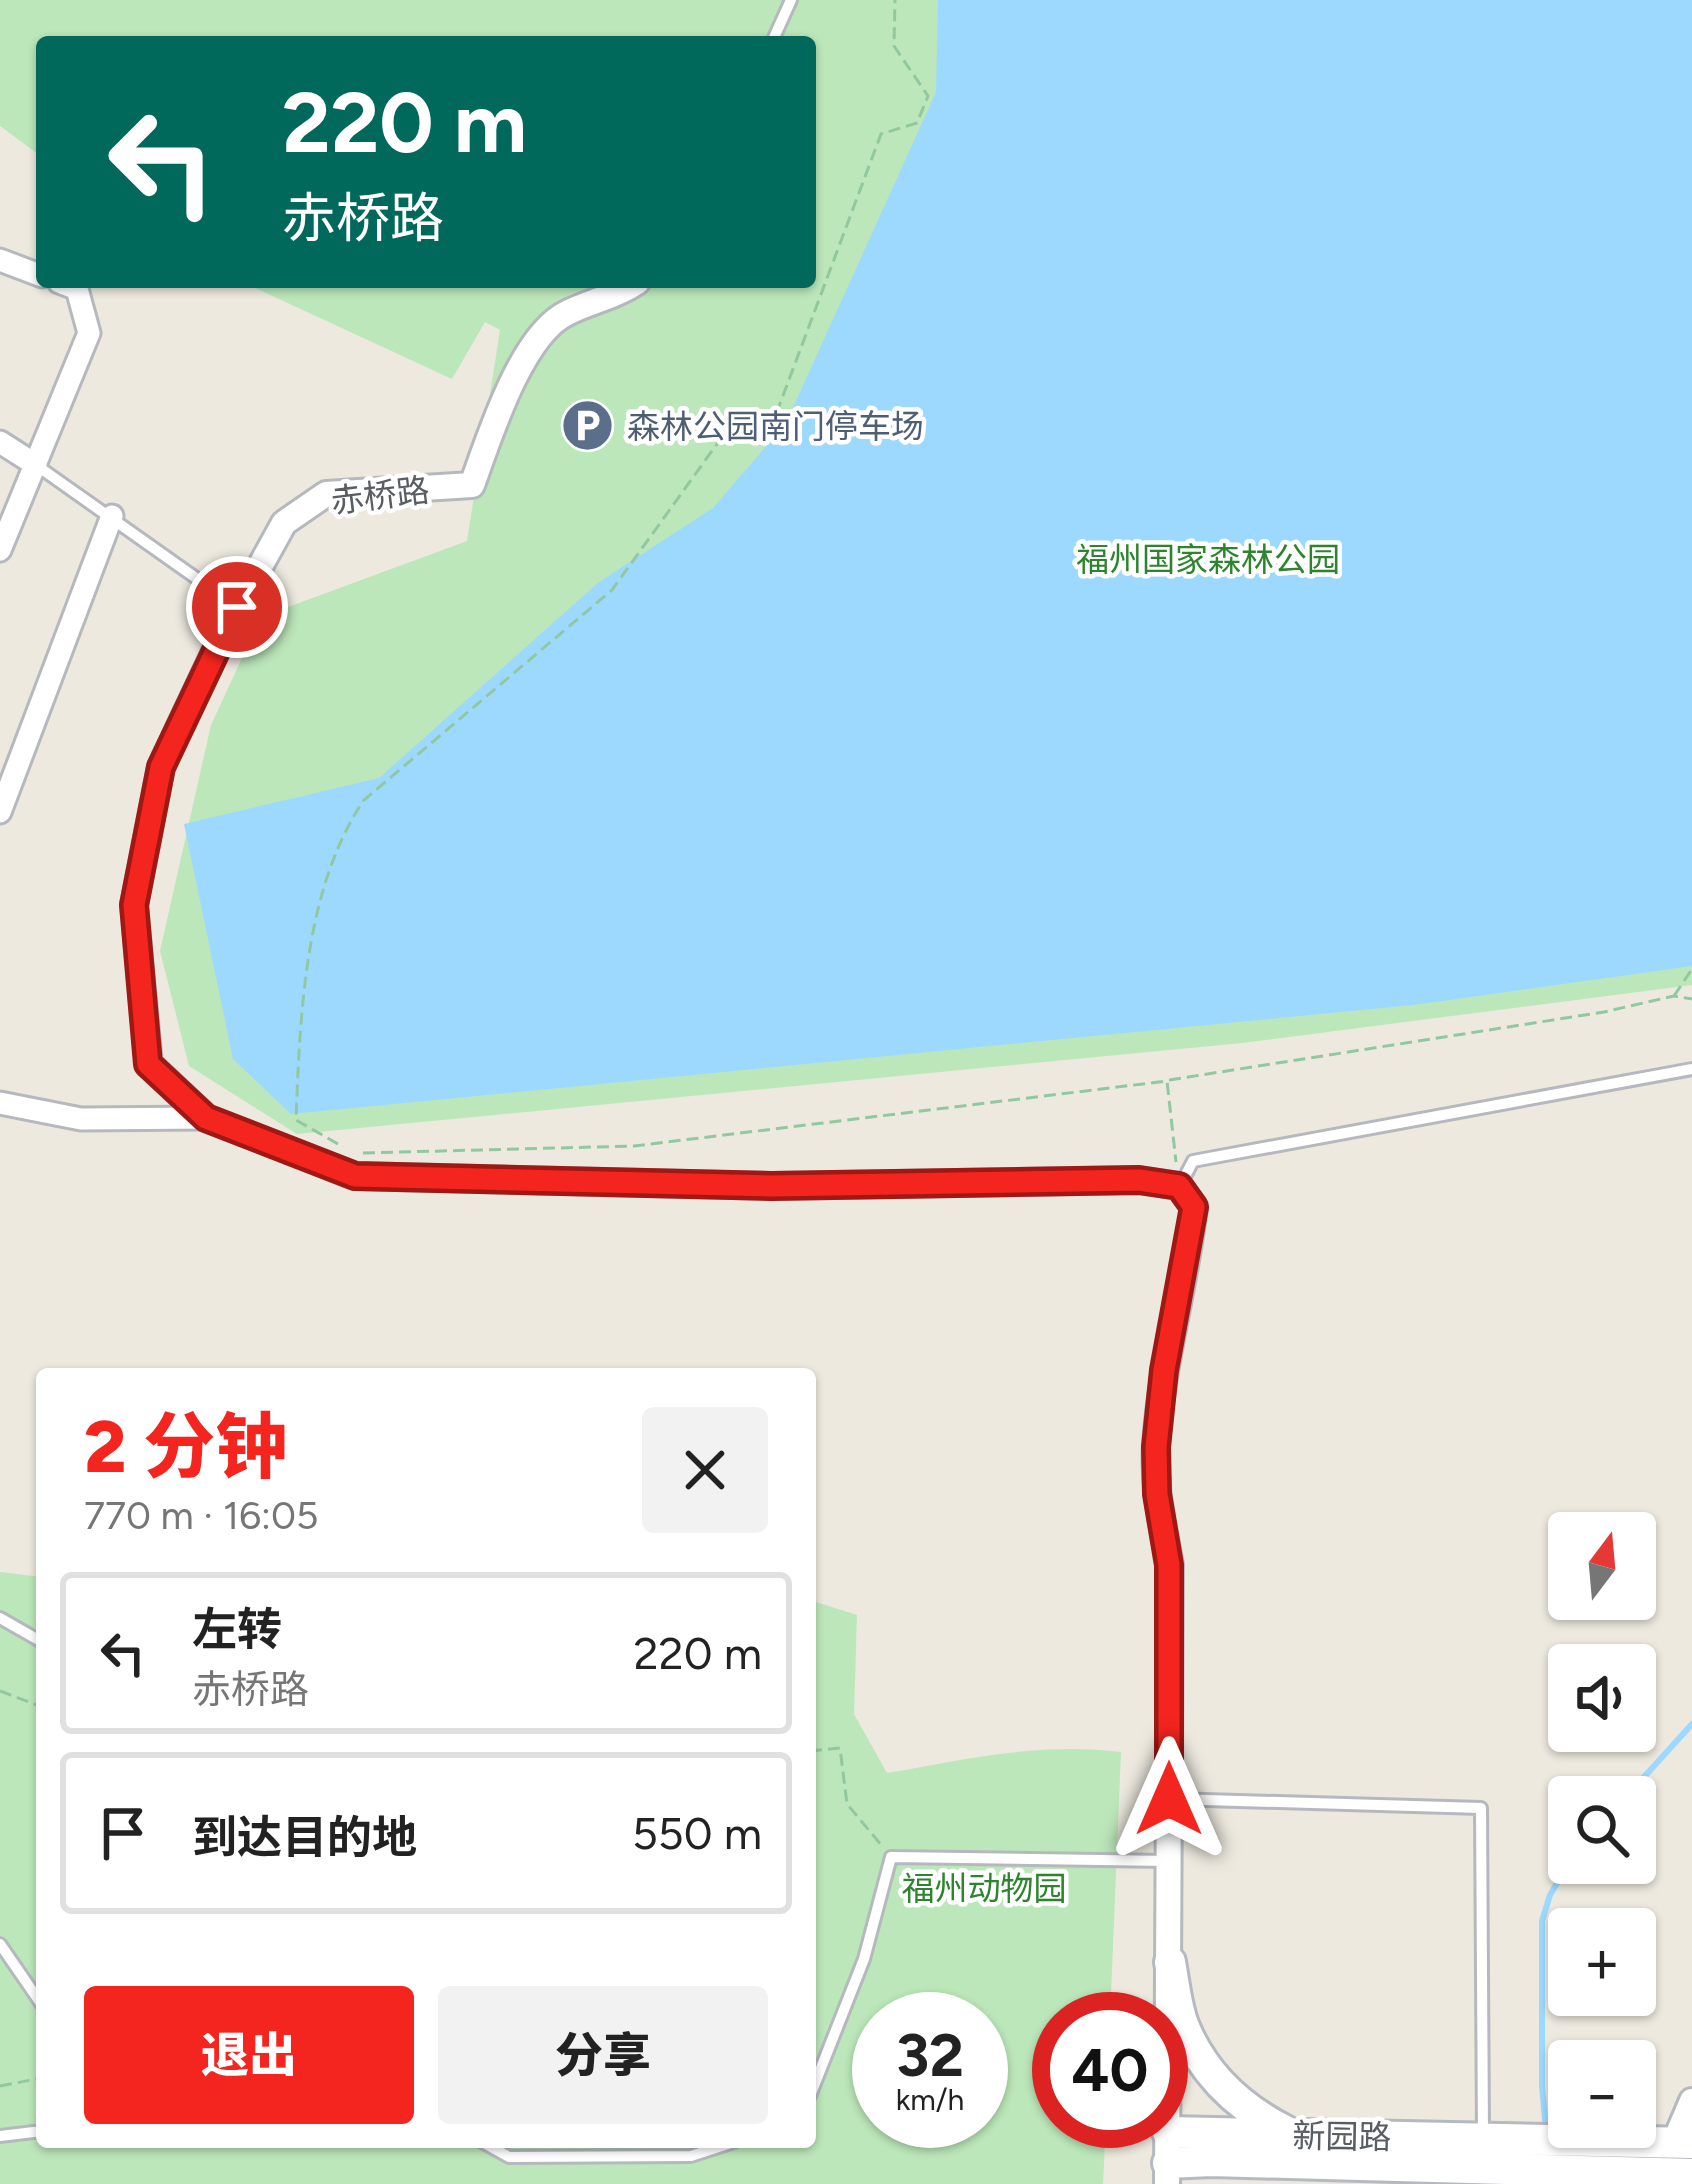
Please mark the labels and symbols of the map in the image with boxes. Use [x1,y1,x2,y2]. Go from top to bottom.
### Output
parking icon: 森林公园南门停车场 [560,398,616,454]
place label: 森林公园南门停车场 [627,407,924,446]
street label: 赤桥路 [329,470,432,521]
park label: 福州国家森林公园 [1076,540,1340,579]
pin [186,556,288,658]
north arrow [1548,1512,1656,1620]
position arrow [1106,1736,1232,1862]
park label: 福州动物园 [902,1869,1067,1908]
speed limit sign: 40 [1032,1992,1188,2148]
street label: 新园路 [1292,2116,1392,2157]

